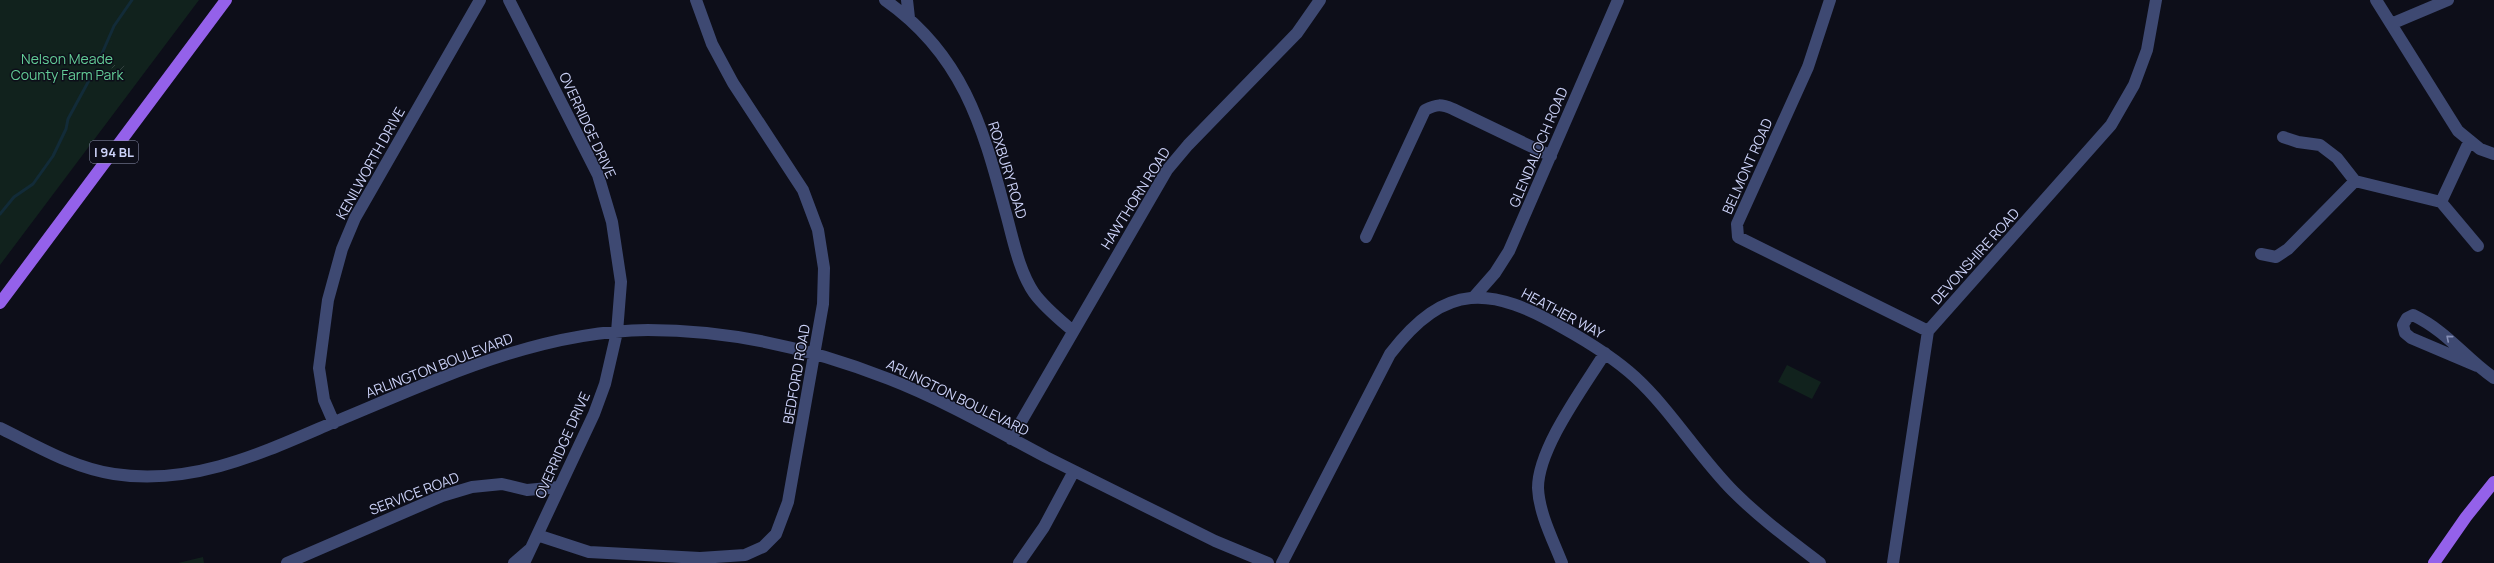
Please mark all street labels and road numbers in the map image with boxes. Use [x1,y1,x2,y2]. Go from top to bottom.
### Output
street label: OVERRIDGE DRIVE [555,69,621,181]
street label: GLENDALOCH ROAD [1504,84,1572,210]
street label: KENILWORTH DRIVE [331,103,409,223]
street label: BELMONT ROAD [1717,115,1777,217]
street label: ROXBURY ROAD [984,119,1032,221]
road number: I 94 BL [90,141,138,163]
street label: HAWTHORN ROAD [1096,143,1174,253]
street label: DEVONSHIRE ROAD [1927,204,2023,308]
street label: HEATHER WAY [1518,283,1608,343]
street label: BEDFORD ROAD [778,323,814,425]
street label: ARLINGTON BOULEVARD [363,328,515,402]
street label: ARLINGTON BOULEVARD [884,354,1032,440]
street label: OVERRIDGE DRIVE [530,389,594,501]
street label: SERVICE ROAD [366,467,462,519]

